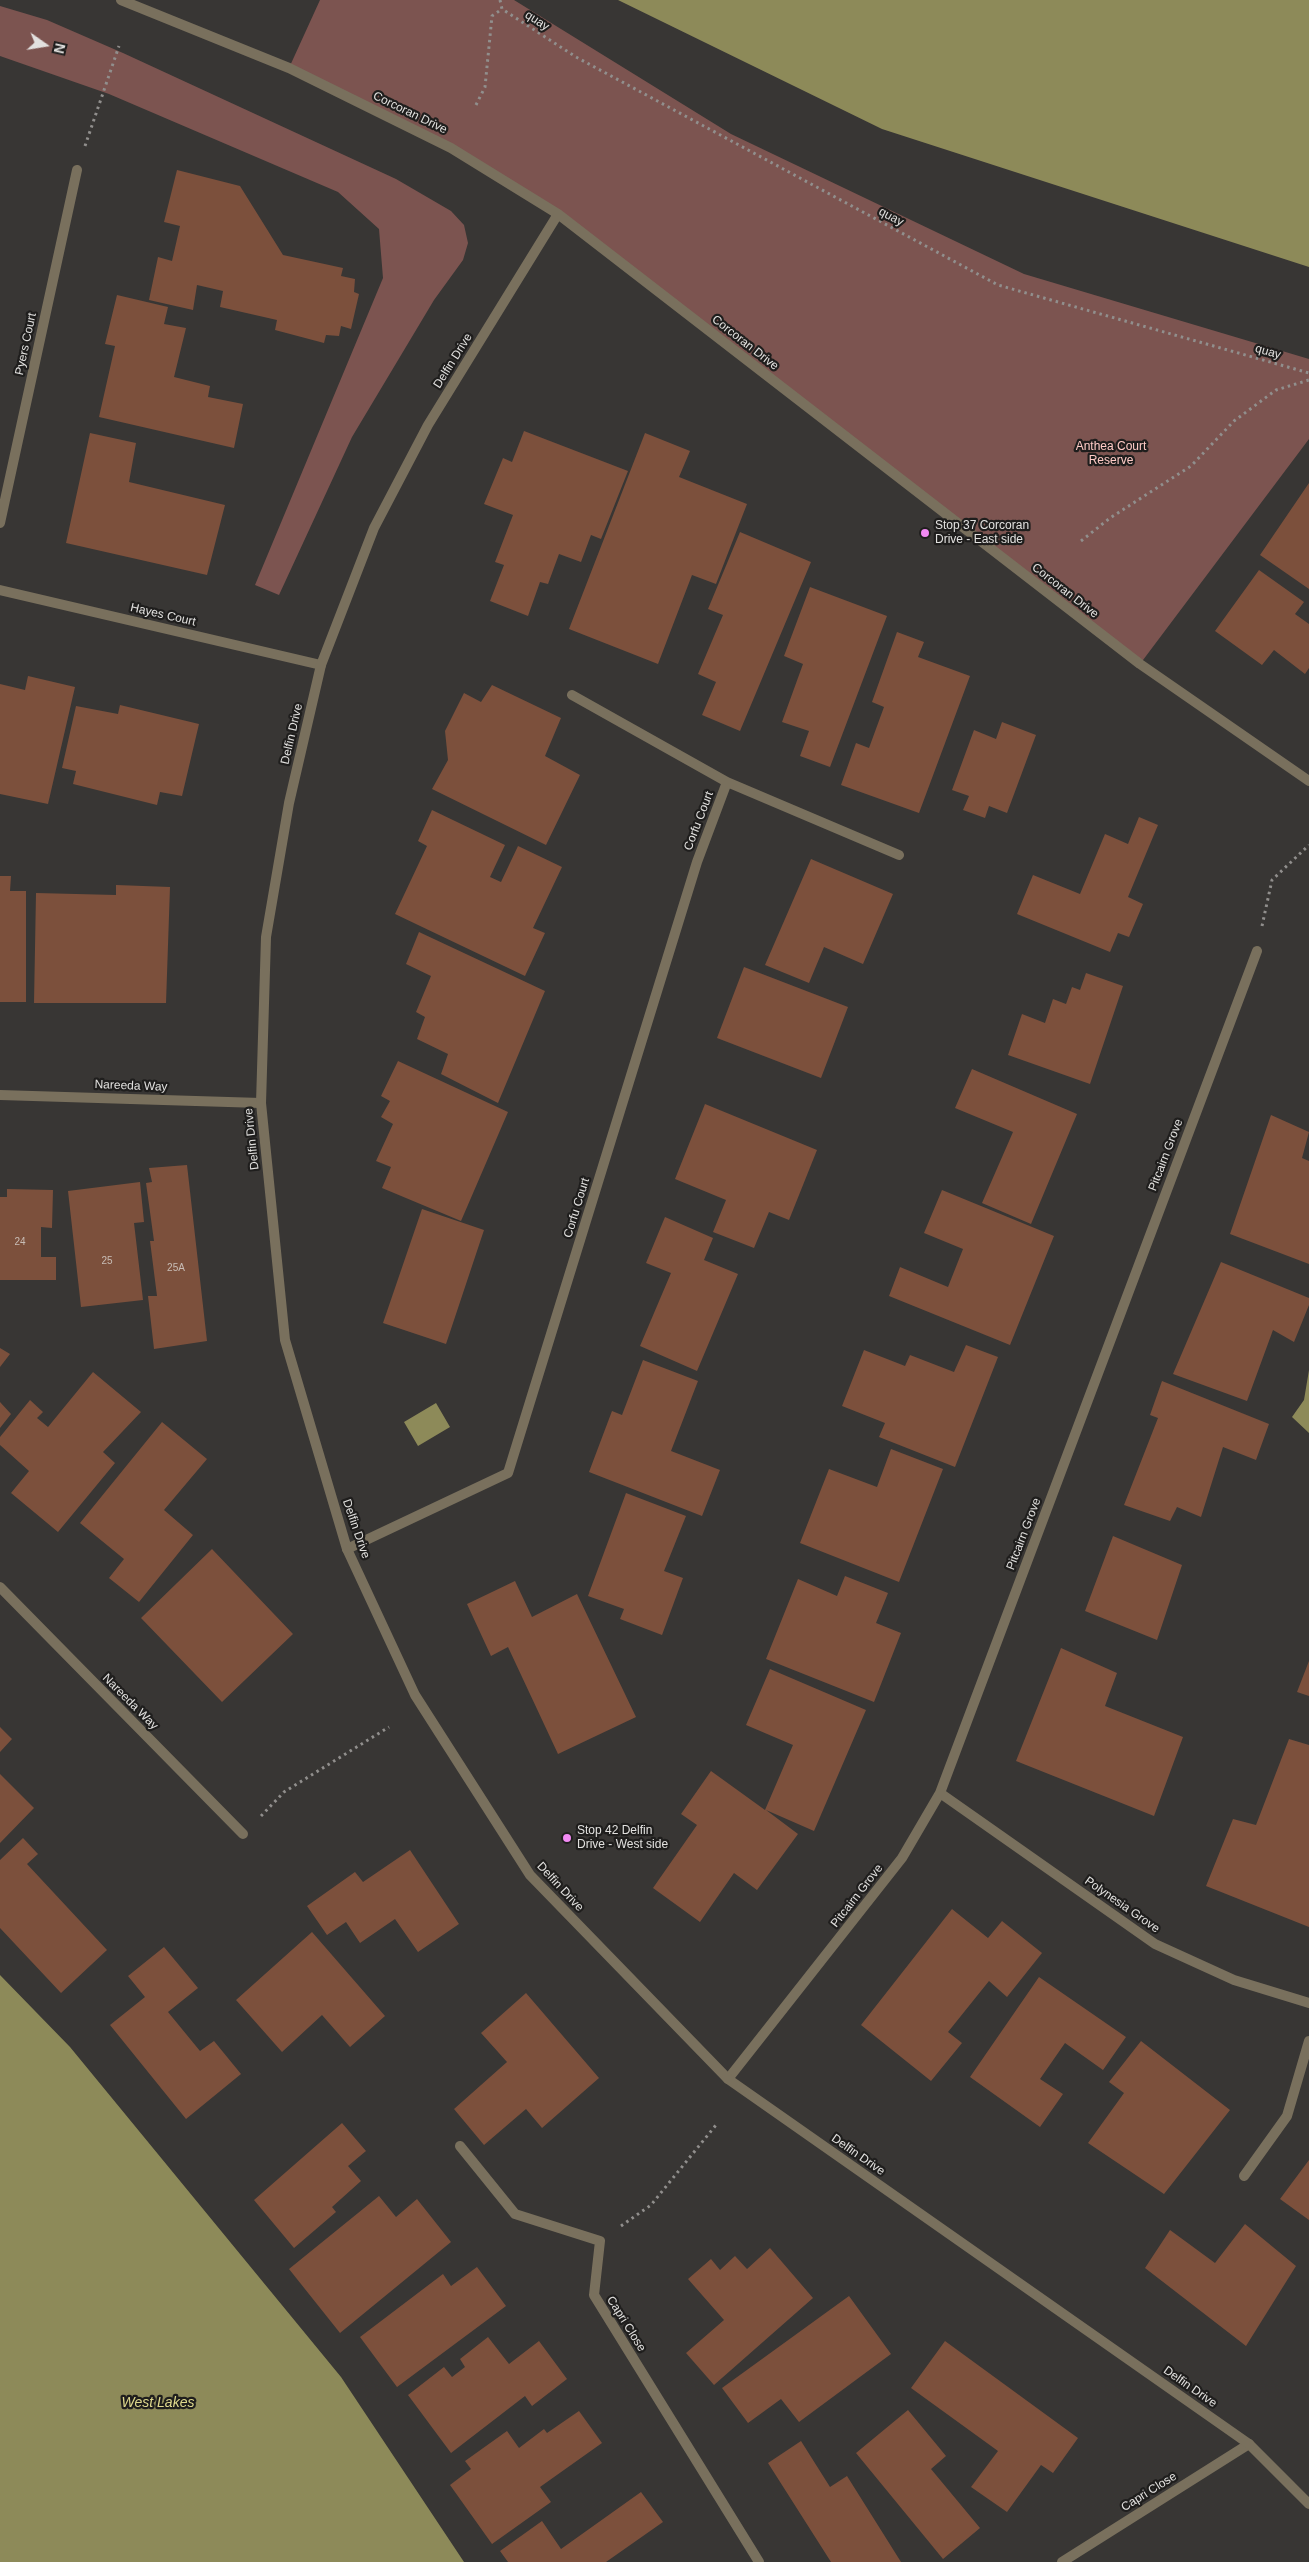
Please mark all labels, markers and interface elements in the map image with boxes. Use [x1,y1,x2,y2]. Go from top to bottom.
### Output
street label: quay [522,8,552,34]
north arrow [20,20,70,70]
text: N [51,42,69,55]
street label: Corcoran Drive [371,89,449,137]
street label: quay [876,205,906,229]
street label: Pyers Court [12,312,40,376]
street label: Corcoran Drive [709,312,781,374]
street label: Delfin Drive [430,331,476,391]
street label: quay [1254,341,1282,363]
park label: Anthea Court Reserve [1076,440,1146,468]
place label: Stop 37 Corcoran Drive - East side [935,519,1029,547]
marker: Stop 37 Corcoran Drive - East side [919,527,931,539]
street label: Corcoran Drive [1029,560,1101,622]
street label: Hayes Court [129,600,197,630]
street label: Delfin Drive [278,702,306,766]
street label: Corfu Court [681,789,717,853]
street label: Nareeda Way [94,1078,168,1094]
street label: Delfin Drive [242,1107,262,1171]
street label: Pitcairn Grove [1146,1117,1186,1193]
street label: Corfu Court [561,1176,593,1240]
house number: 24 [14,1236,26,1248]
house number: 25 [101,1255,113,1267]
house number: 25A [167,1262,185,1274]
street label: Pitcairn Grove [1004,1496,1044,1572]
street label: Delfin Drive [339,1497,373,1561]
street label: Nareeda Way [99,1671,161,1733]
place label: Stop 42 Delfin Drive - West side [577,1824,668,1852]
marker: Stop 42 Delfin Drive - West side [561,1832,573,1844]
street label: Delfin Drive [534,1859,586,1915]
street label: Pitcairn Grove [828,1862,886,1930]
street label: Polynesia Grove [1082,1874,1162,1936]
street label: Delfin Drive [828,2131,888,2179]
street label: Capri Close [603,2294,649,2354]
street label: Delfin Drive [1160,2363,1220,2411]
water label: West Lakes [122,2395,194,2411]
street label: Capri Close [1119,2469,1179,2515]

